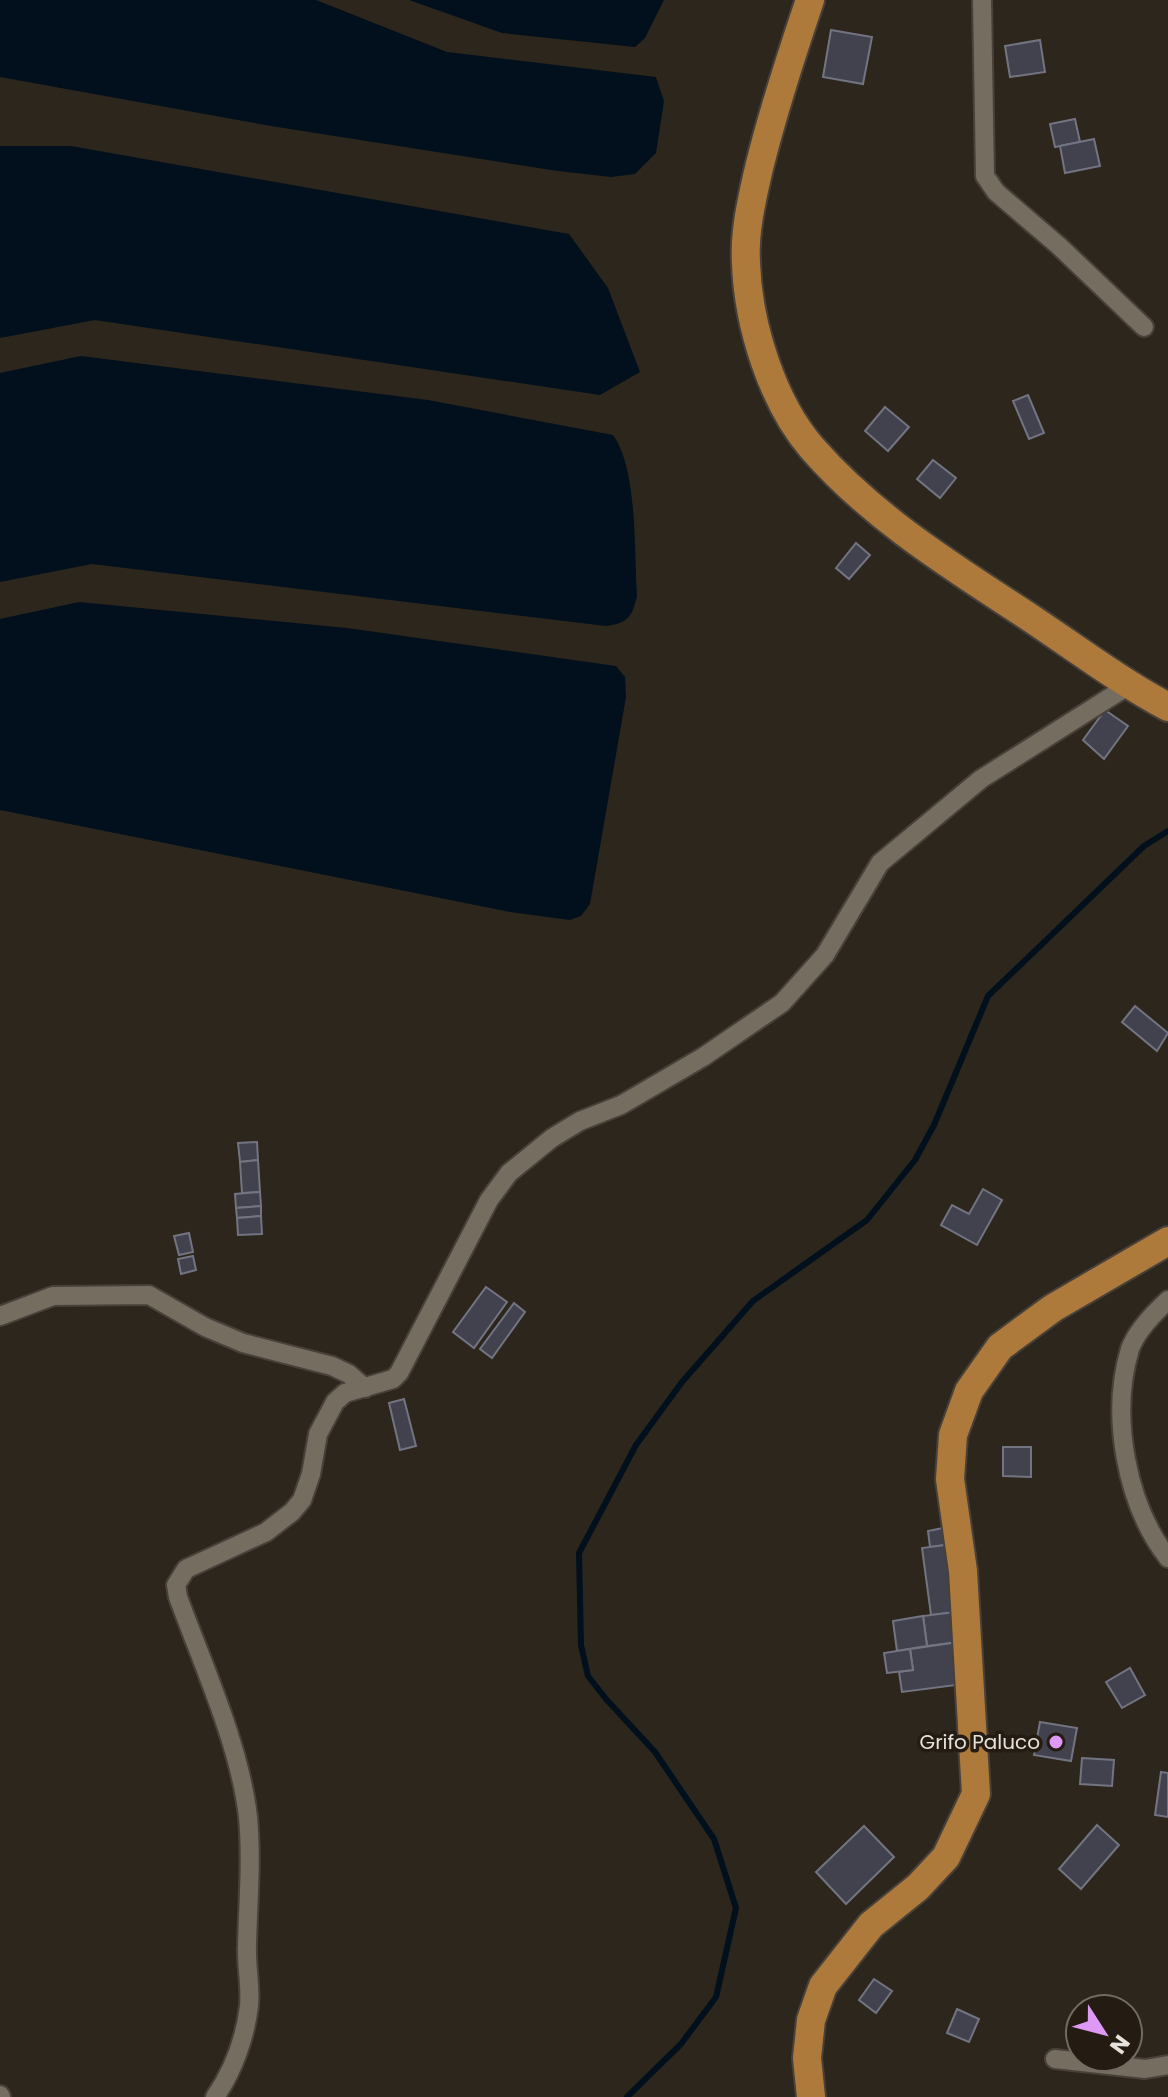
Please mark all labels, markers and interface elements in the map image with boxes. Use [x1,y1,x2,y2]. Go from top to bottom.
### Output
place label: Grifo Paluco [920,1728,1040,1756]
marker: Grifo Paluco [1047,1733,1065,1751]
north arrow [1064,1993,1144,2073]
text: N [1102,2029,1137,2060]

